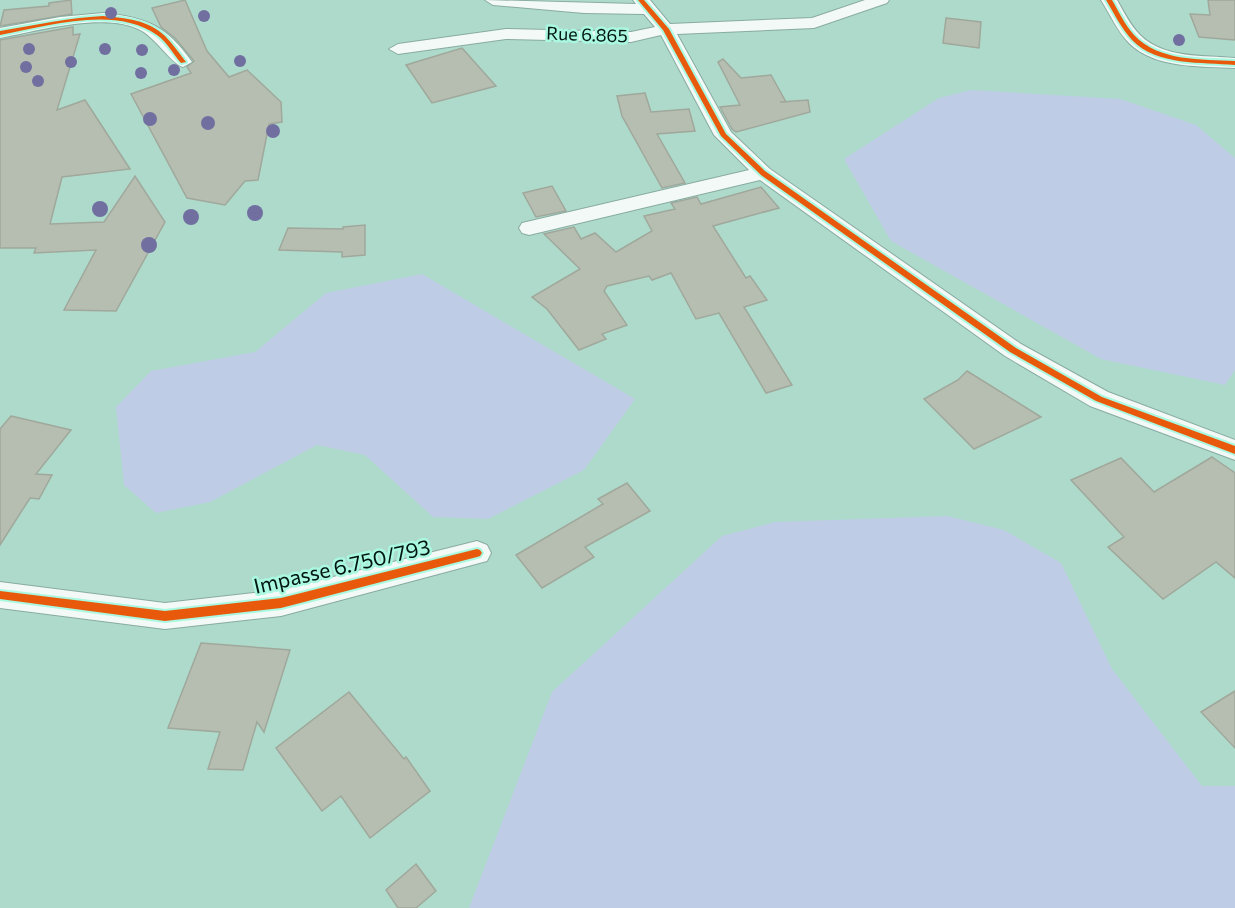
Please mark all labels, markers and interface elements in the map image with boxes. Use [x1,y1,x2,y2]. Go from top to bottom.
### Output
street label: Rue 6.865 [546,22,628,46]
street label: Impasse 6.750/793 [251,533,432,598]

